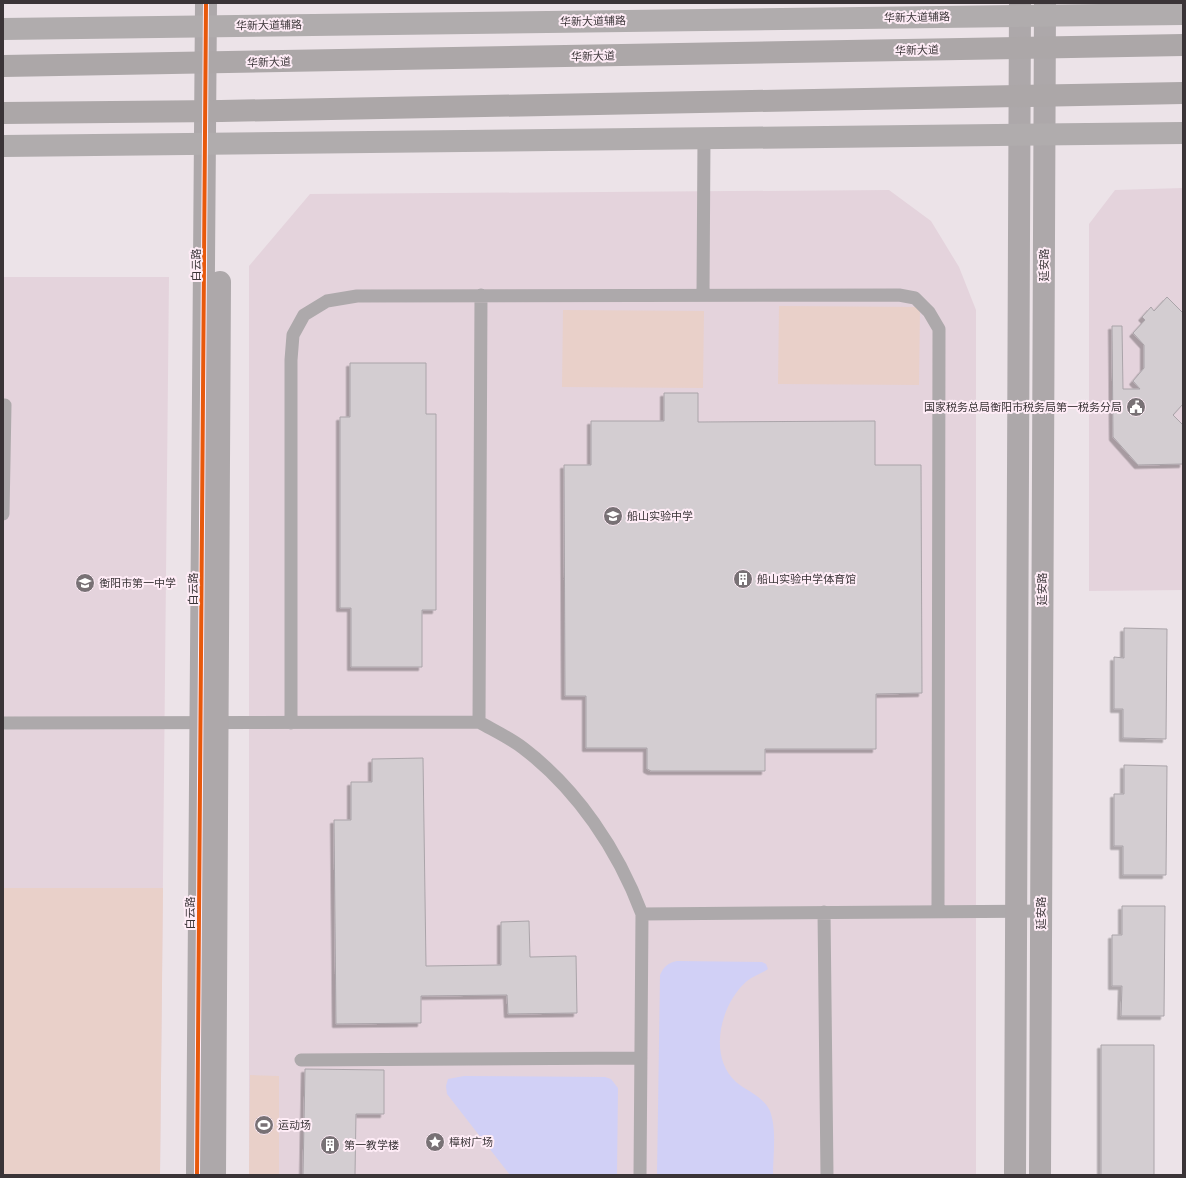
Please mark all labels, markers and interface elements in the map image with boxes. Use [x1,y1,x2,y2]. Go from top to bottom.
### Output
street label: 华新大道辅路 [884,10,950,24]
street label: 华新大道辅路 [560,14,626,28]
street label: 华新大道辅路 [236,18,302,32]
street label: 华新大道 [895,44,939,56]
street label: 华新大道 [571,50,615,62]
street label: 华新大道 [247,56,291,68]
street label: 白云路 [190,249,202,282]
street label: 延安路 [1038,249,1050,282]
public building icon: 国家税务总局衡阳市税务局第一税务分局 [1125,396,1147,418]
place label: 国家税务总局衡阳市税务局第一税务分局 [924,401,1122,413]
school or university icon: 船山实验中学 [602,505,624,527]
place label: 船山实验中学 [627,510,693,522]
building icon: 船山实验中学体育馆 [732,568,754,590]
school or university icon: 衡阳市第一中学 [74,572,96,594]
street label: 白云路 [187,573,199,606]
place label: 船山实验中学体育馆 [757,573,856,585]
street label: 延安路 [1036,573,1048,606]
place label: 衡阳市第一中学 [99,577,176,589]
street label: 白云路 [184,897,196,930]
street label: 延安路 [1035,897,1047,930]
sports icon: 运动场 [253,1114,275,1136]
place label: 运动场 [278,1119,311,1131]
place icon: 樟树广场 [424,1131,446,1153]
building icon: 第一教学楼 [319,1134,341,1156]
place label: 樟树广场 [449,1136,493,1148]
place label: 第一教学楼 [344,1139,399,1151]

